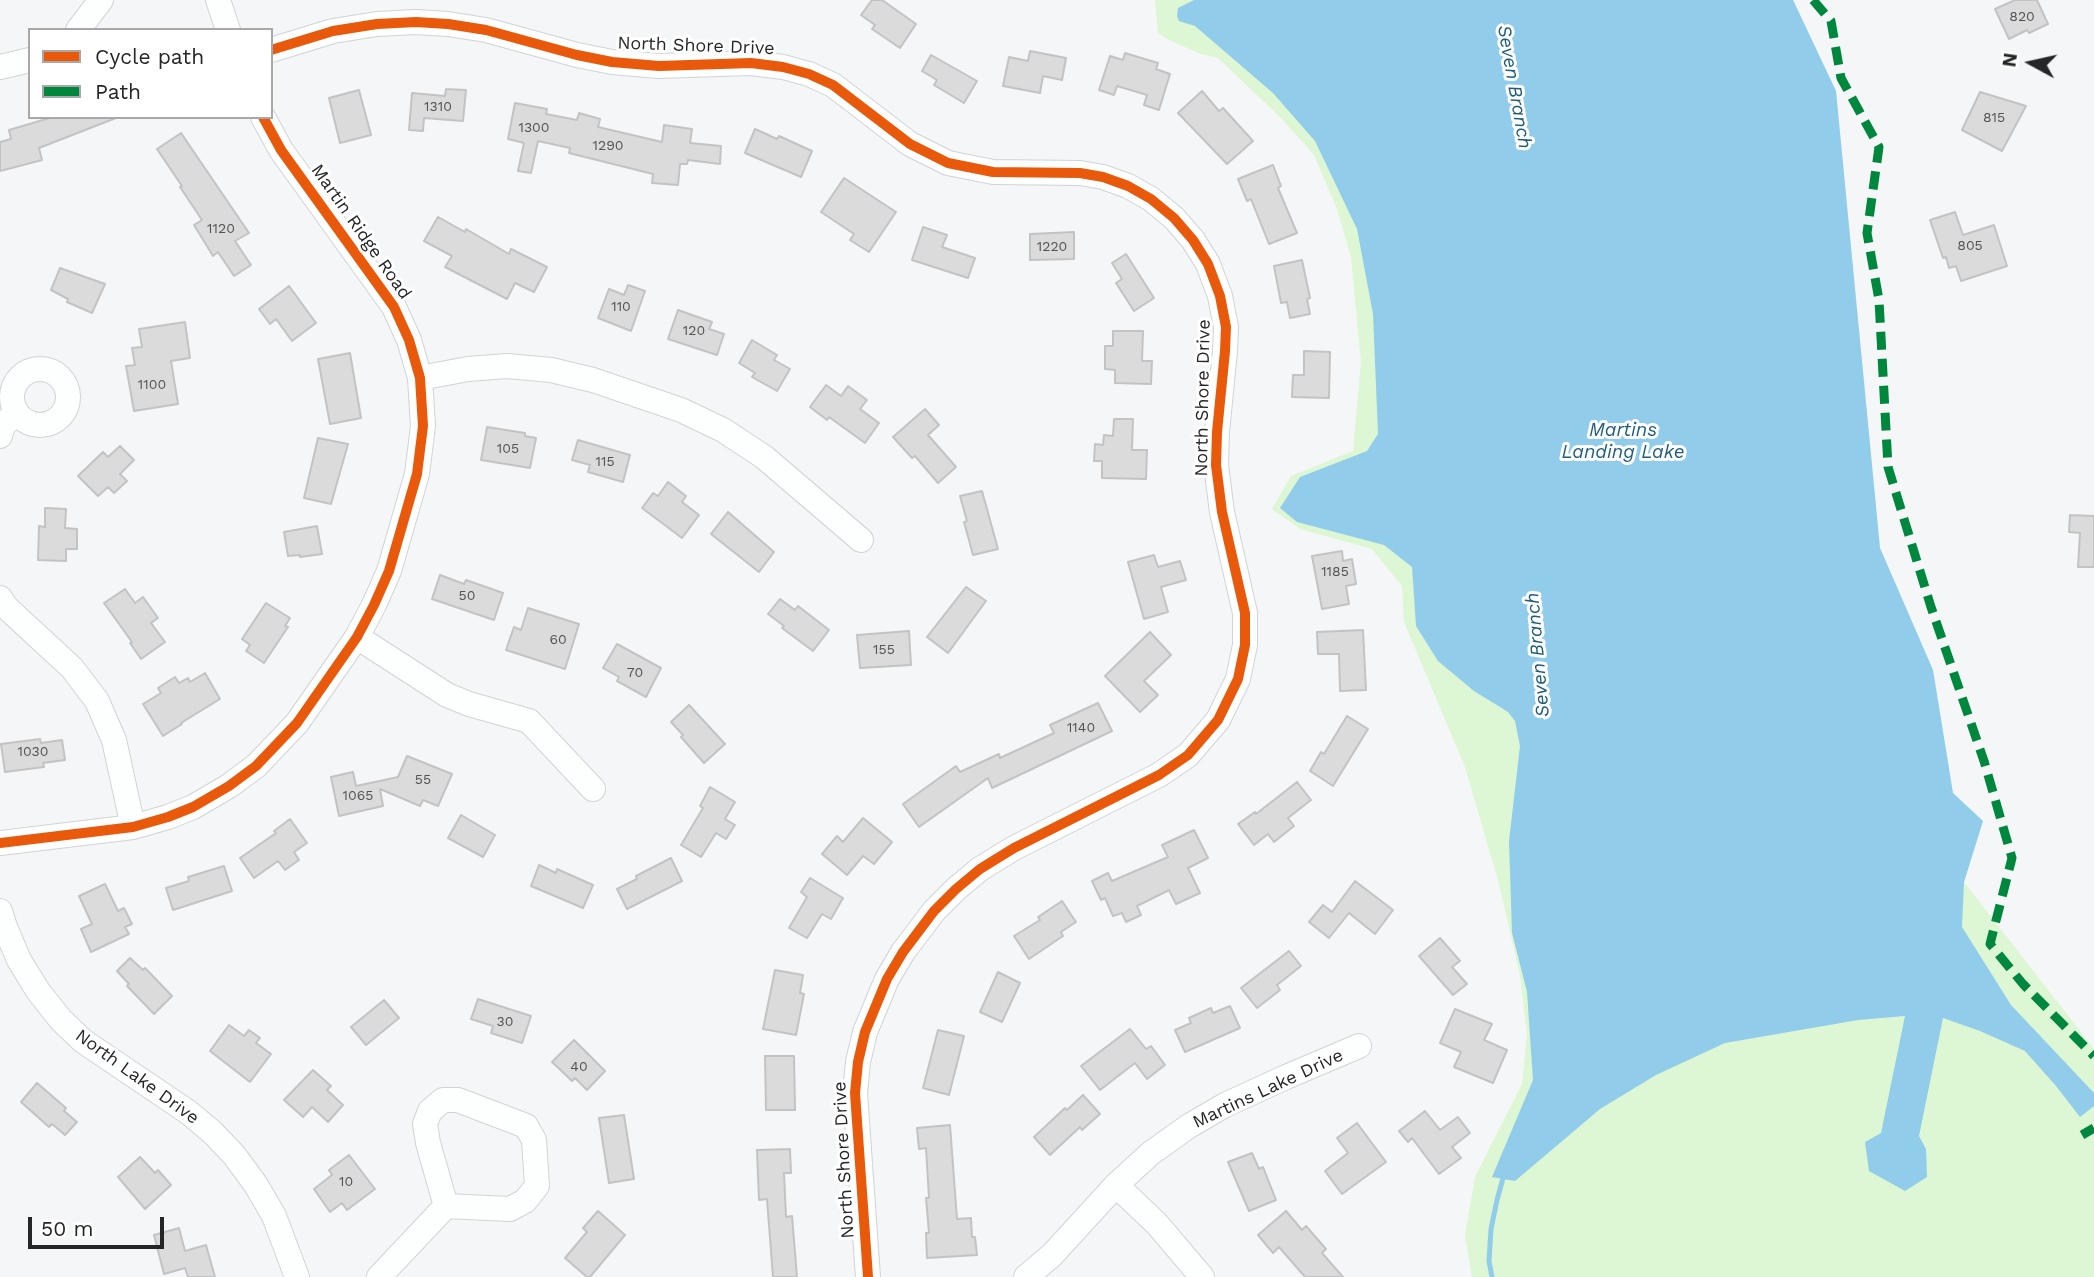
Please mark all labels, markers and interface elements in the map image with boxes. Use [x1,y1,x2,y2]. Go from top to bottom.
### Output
house number: 820 [2009,9,2035,25]
water label: Seven Branch [1492,23,1536,151]
legend [28,28,273,119]
north arrow [1996,28,2066,98]
street label: North Shore Drive [617,32,775,60]
text: Cycle path [95,44,204,69]
text: N [1997,51,2022,69]
text: Path [95,79,141,104]
house number: 1310 [424,99,452,115]
house number: 815 [1983,110,2005,126]
house number: 1300 [518,120,550,136]
house number: 1290 [593,138,623,154]
street label: Martin Ridge Road [306,160,416,304]
house number: 1120 [207,221,235,237]
house number: 805 [1957,238,1983,254]
house number: 1220 [1037,239,1067,255]
house number: 110 [611,299,631,315]
street label: North Shore Drive [1191,319,1215,477]
house number: 120 [683,323,705,339]
house number: 1100 [138,377,166,393]
water label: Martins Landing Lake [1561,419,1685,463]
house number: 105 [497,441,519,457]
house number: 115 [595,454,615,470]
house number: 1185 [1321,564,1349,580]
house number: 50 [459,588,475,604]
water label: Seven Branch [1521,592,1555,718]
house number: 60 [549,632,567,648]
house number: 155 [873,642,895,658]
house number: 70 [627,665,643,681]
house number: 1140 [1067,720,1095,736]
house number: 1030 [18,744,48,760]
house number: 55 [415,772,431,788]
house number: 1065 [343,788,373,804]
house number: 30 [497,1014,513,1030]
street label: North Lake Drive [71,1025,203,1129]
street label: Martins Lake Drive [1189,1045,1347,1133]
house number: 40 [570,1059,588,1075]
street label: North Shore Drive [829,1081,859,1239]
house number: 10 [339,1174,353,1190]
scale bar [32,1204,168,1248]
text: 50 m [41,1216,93,1241]

